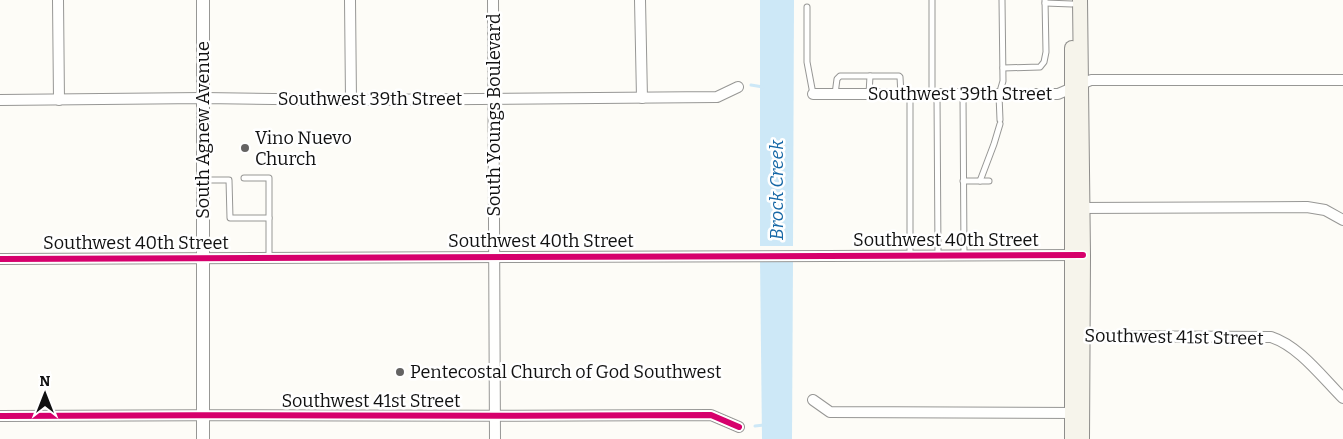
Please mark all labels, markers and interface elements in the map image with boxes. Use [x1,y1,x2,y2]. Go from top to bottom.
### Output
street label: South Youngs Boulevard [483,13,505,217]
street label: South Agnew Avenue [192,41,214,219]
street label: Southwest 39th Street [868,83,1053,105]
street label: Southwest 39th Street [278,88,463,110]
place label: Vino Nuevo Church [255,127,352,170]
water label: Brock Creek [765,139,788,240]
marker: Vino Nuevo Church [239,142,251,154]
street label: Southwest 40th Street [853,229,1039,251]
street label: Southwest 40th Street [448,230,634,252]
street label: Southwest 40th Street [43,232,229,254]
street label: Southwest 41st Street [1084,324,1264,350]
place label: Pentecostal Church of God Southwest [410,361,722,383]
marker: Pentecostal Church of God Southwest [394,366,406,378]
north arrow [20,369,70,419]
text: N [40,373,51,390]
street label: Southwest 41st Street [281,390,461,412]

